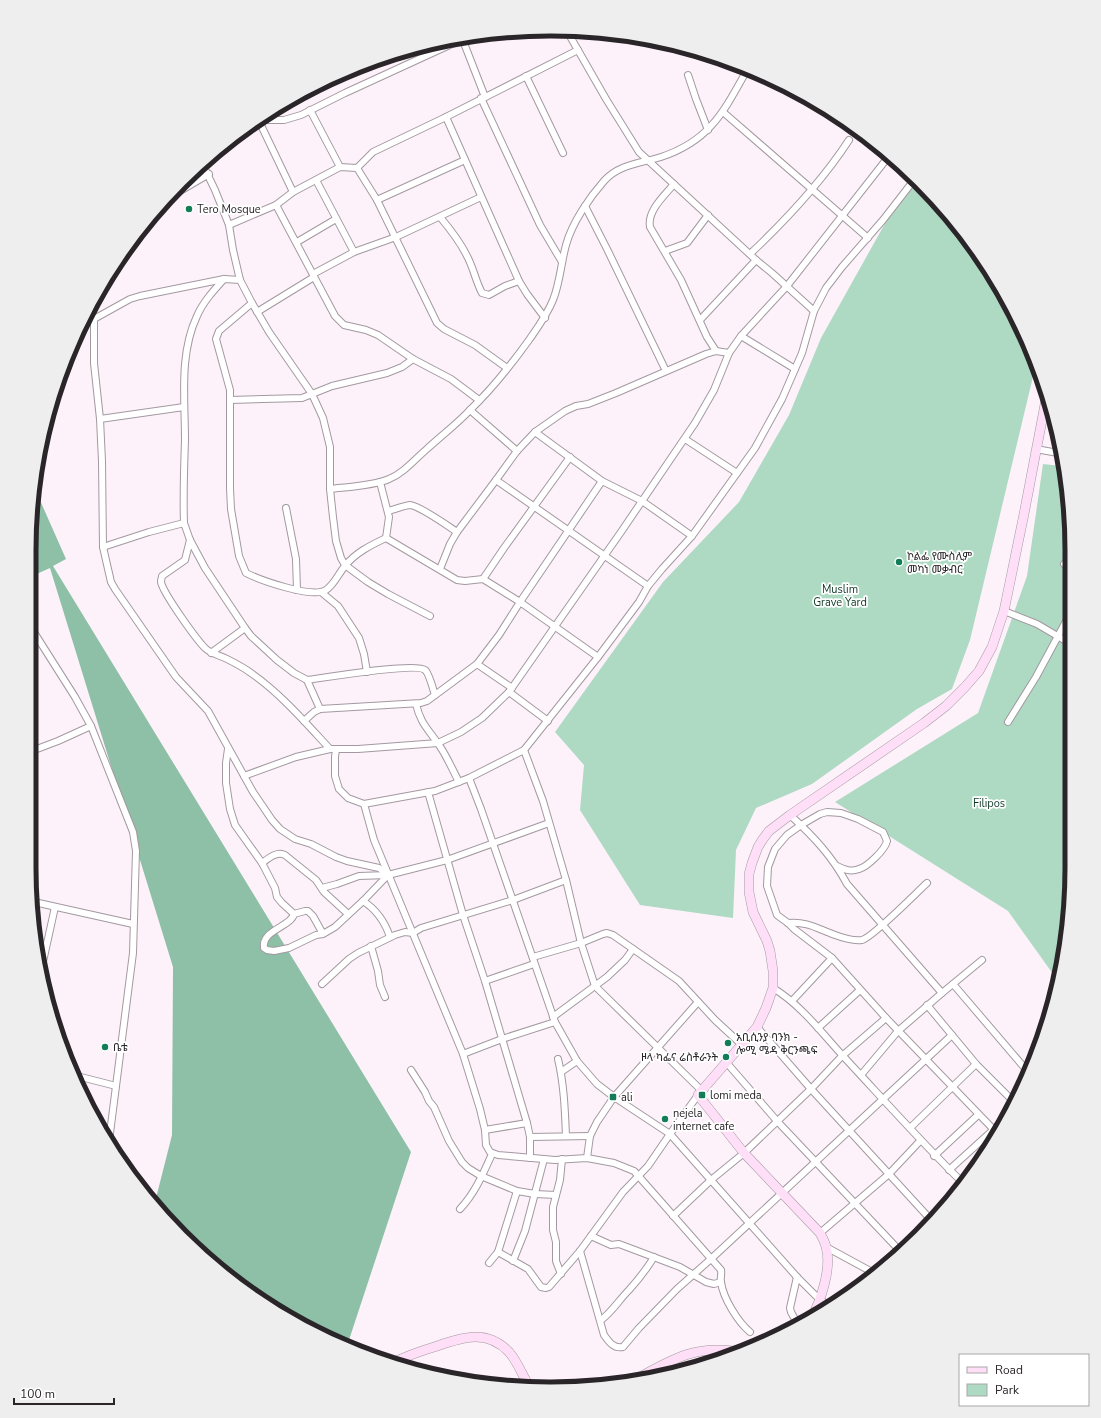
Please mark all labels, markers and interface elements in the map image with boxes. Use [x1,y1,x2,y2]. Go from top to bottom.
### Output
place label: Tero Mosque [197,202,261,217]
marker: Tero Mosque [184,204,194,214]
place label: ኮልፌ የሙስሊም መካነ መቃብር [907,549,973,577]
marker: ኮልፌ የሙስሊም መካነ መቃብር [894,557,904,567]
park label: Muslim Grave Yard [813,582,867,610]
park label: Filipos [973,796,1005,811]
place label: አቢሲንያ ባንክ - ሎሚ ሜዳ ቅርንጫፍ [736,1030,818,1058]
marker: አቢሲንያ ባንክ - ሎሚ ሜዳ ቅርንጫፍ [723,1038,733,1048]
place label: ቤቴ [113,1040,128,1055]
marker: ቤቴ [100,1042,110,1052]
place label: ዞላ ካፌና ሬስቶራንት [641,1050,718,1065]
marker: ዞላ ካፌና ሬስቶራንት [721,1052,731,1062]
place label: lomi meda [710,1088,762,1103]
place label: ali [621,1090,633,1105]
marker: lomi meda [697,1090,707,1100]
marker: ali [608,1092,618,1102]
place label: nejela internet cafe [673,1106,735,1134]
marker: nejela internet cafe [660,1114,670,1124]
legend [959,1354,1089,1406]
text: Road [995,1362,1023,1378]
scale bar [14,1380,114,1406]
text: Park [995,1382,1020,1398]
text: 100 m [20,1386,55,1402]

